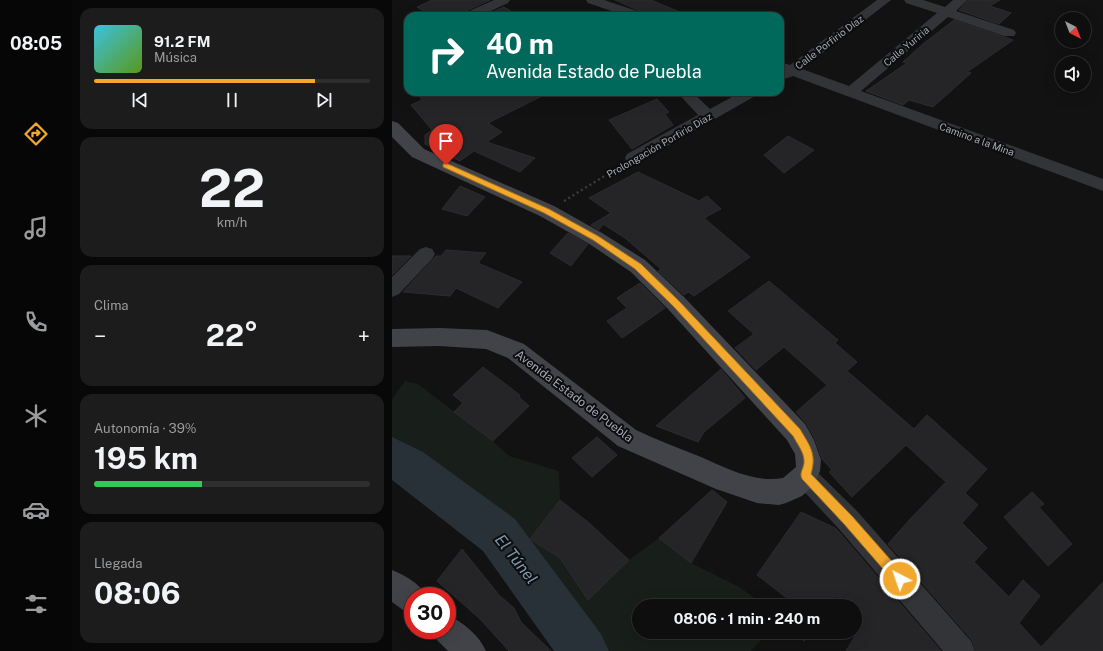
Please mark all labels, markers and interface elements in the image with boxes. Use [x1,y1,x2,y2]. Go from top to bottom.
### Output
street label: Calle Porfirio Díaz [793,12,866,72]
north arrow [1055,12,1091,48]
map controls [1055,12,1091,92]
street label: Calle Yuriria [881,23,931,69]
text: 40 m [486,27,554,60]
icon: right [420,28,472,80]
text: 08:05 [10,33,62,54]
text: 91.2 FM [154,33,211,50]
text: Música [154,50,197,65]
button: sound [1055,56,1091,92]
text: Avenida Estado de Puebla [486,61,702,82]
icon: previous [129,89,151,111]
icon: pause [221,89,243,111]
icon: next [313,89,335,111]
street label: Prolongación Porfirio Díaz [604,110,714,180]
icon: directions [22,120,50,148]
street label: Camino a la Mina [938,120,1016,158]
pin [429,124,463,165]
icon: arrive [435,130,457,152]
text: 22 [199,158,265,219]
icon: music [22,214,50,242]
text: km/h [217,215,247,230]
text: Clima [94,298,129,313]
icon: phone [22,308,50,336]
text: 22° [206,317,258,353]
text: − [94,323,106,349]
text: + [358,323,370,349]
street label: Avenida Estado de Puebla [512,347,636,445]
icon: climate [22,402,50,430]
text: Autonomía · 39% [94,421,197,436]
text: 195 km [94,440,198,476]
icon: car [22,496,50,524]
water label: El Túnel [491,530,541,588]
text: Llegada [94,556,142,571]
position arrow [879,558,921,600]
text: 08:06 [94,575,181,611]
speed limit sign: 30 [404,587,456,639]
icon: filters [22,590,50,618]
text: 08:06 · 1 min · 240 m [674,610,820,627]

